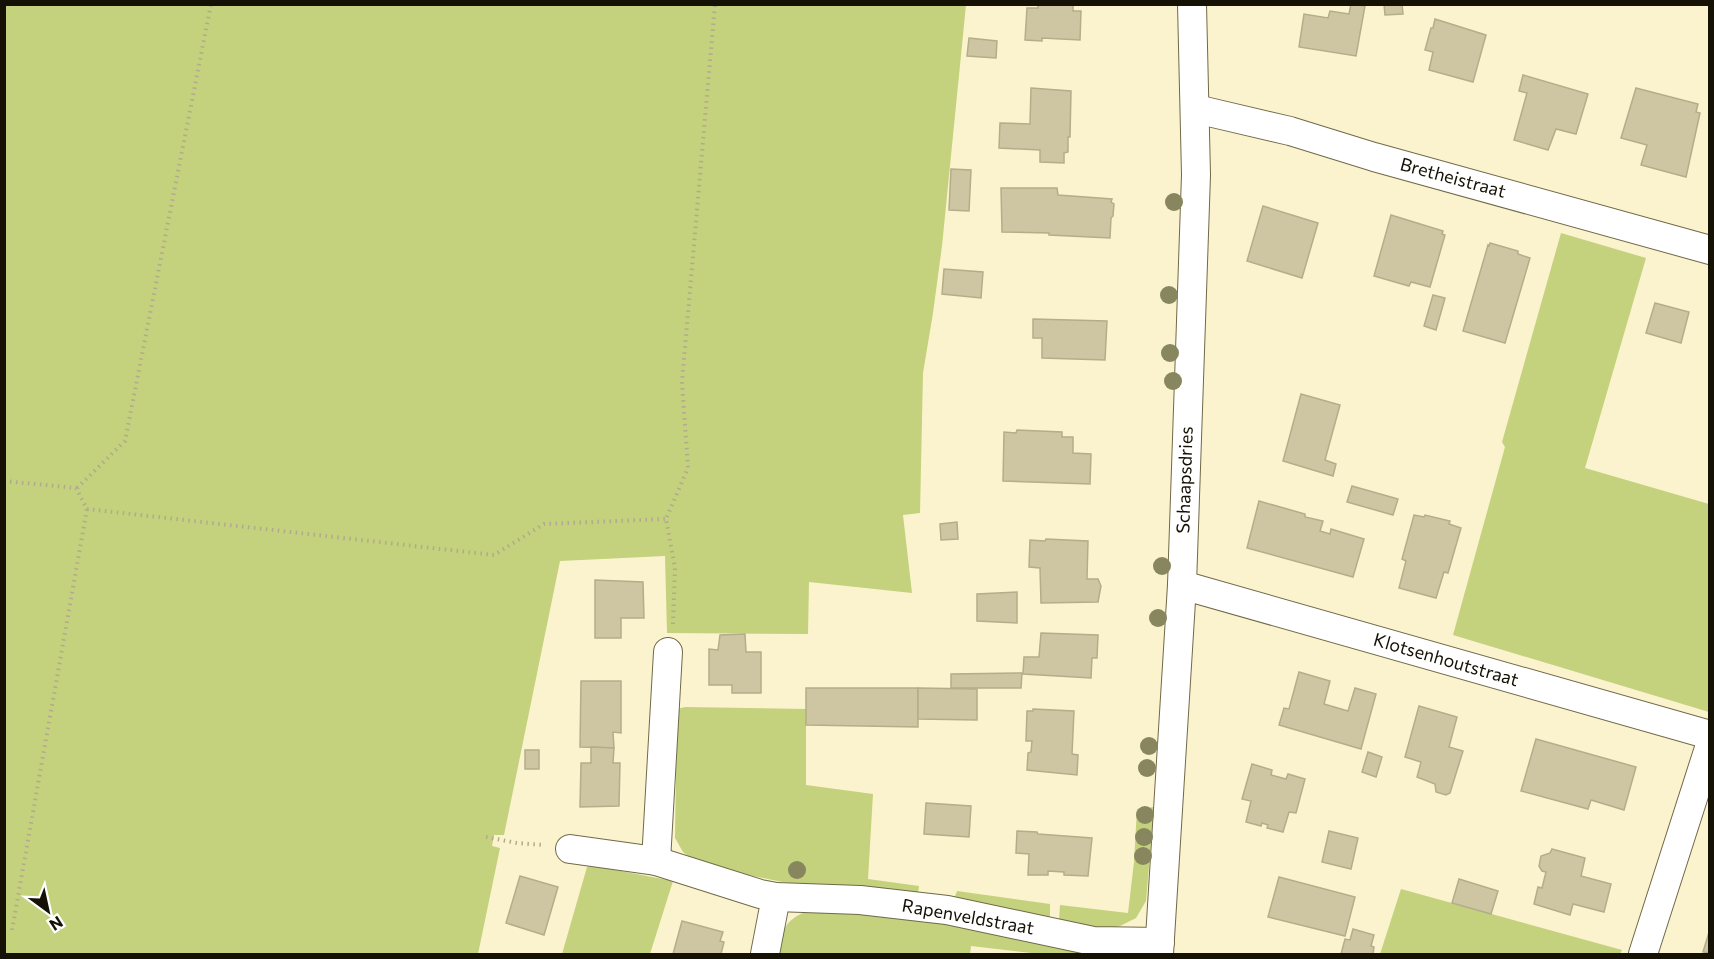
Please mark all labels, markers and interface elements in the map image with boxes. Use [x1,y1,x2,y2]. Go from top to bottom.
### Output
street label: Bretheistraat [1398,152,1508,202]
street label: Schaapsdries [1171,426,1197,534]
street label: Klotsenhoutstraat [1371,628,1521,690]
north arrow [18,881,78,941]
street label: Rapenveldstraat [900,894,1036,938]
text: N [46,913,67,935]

